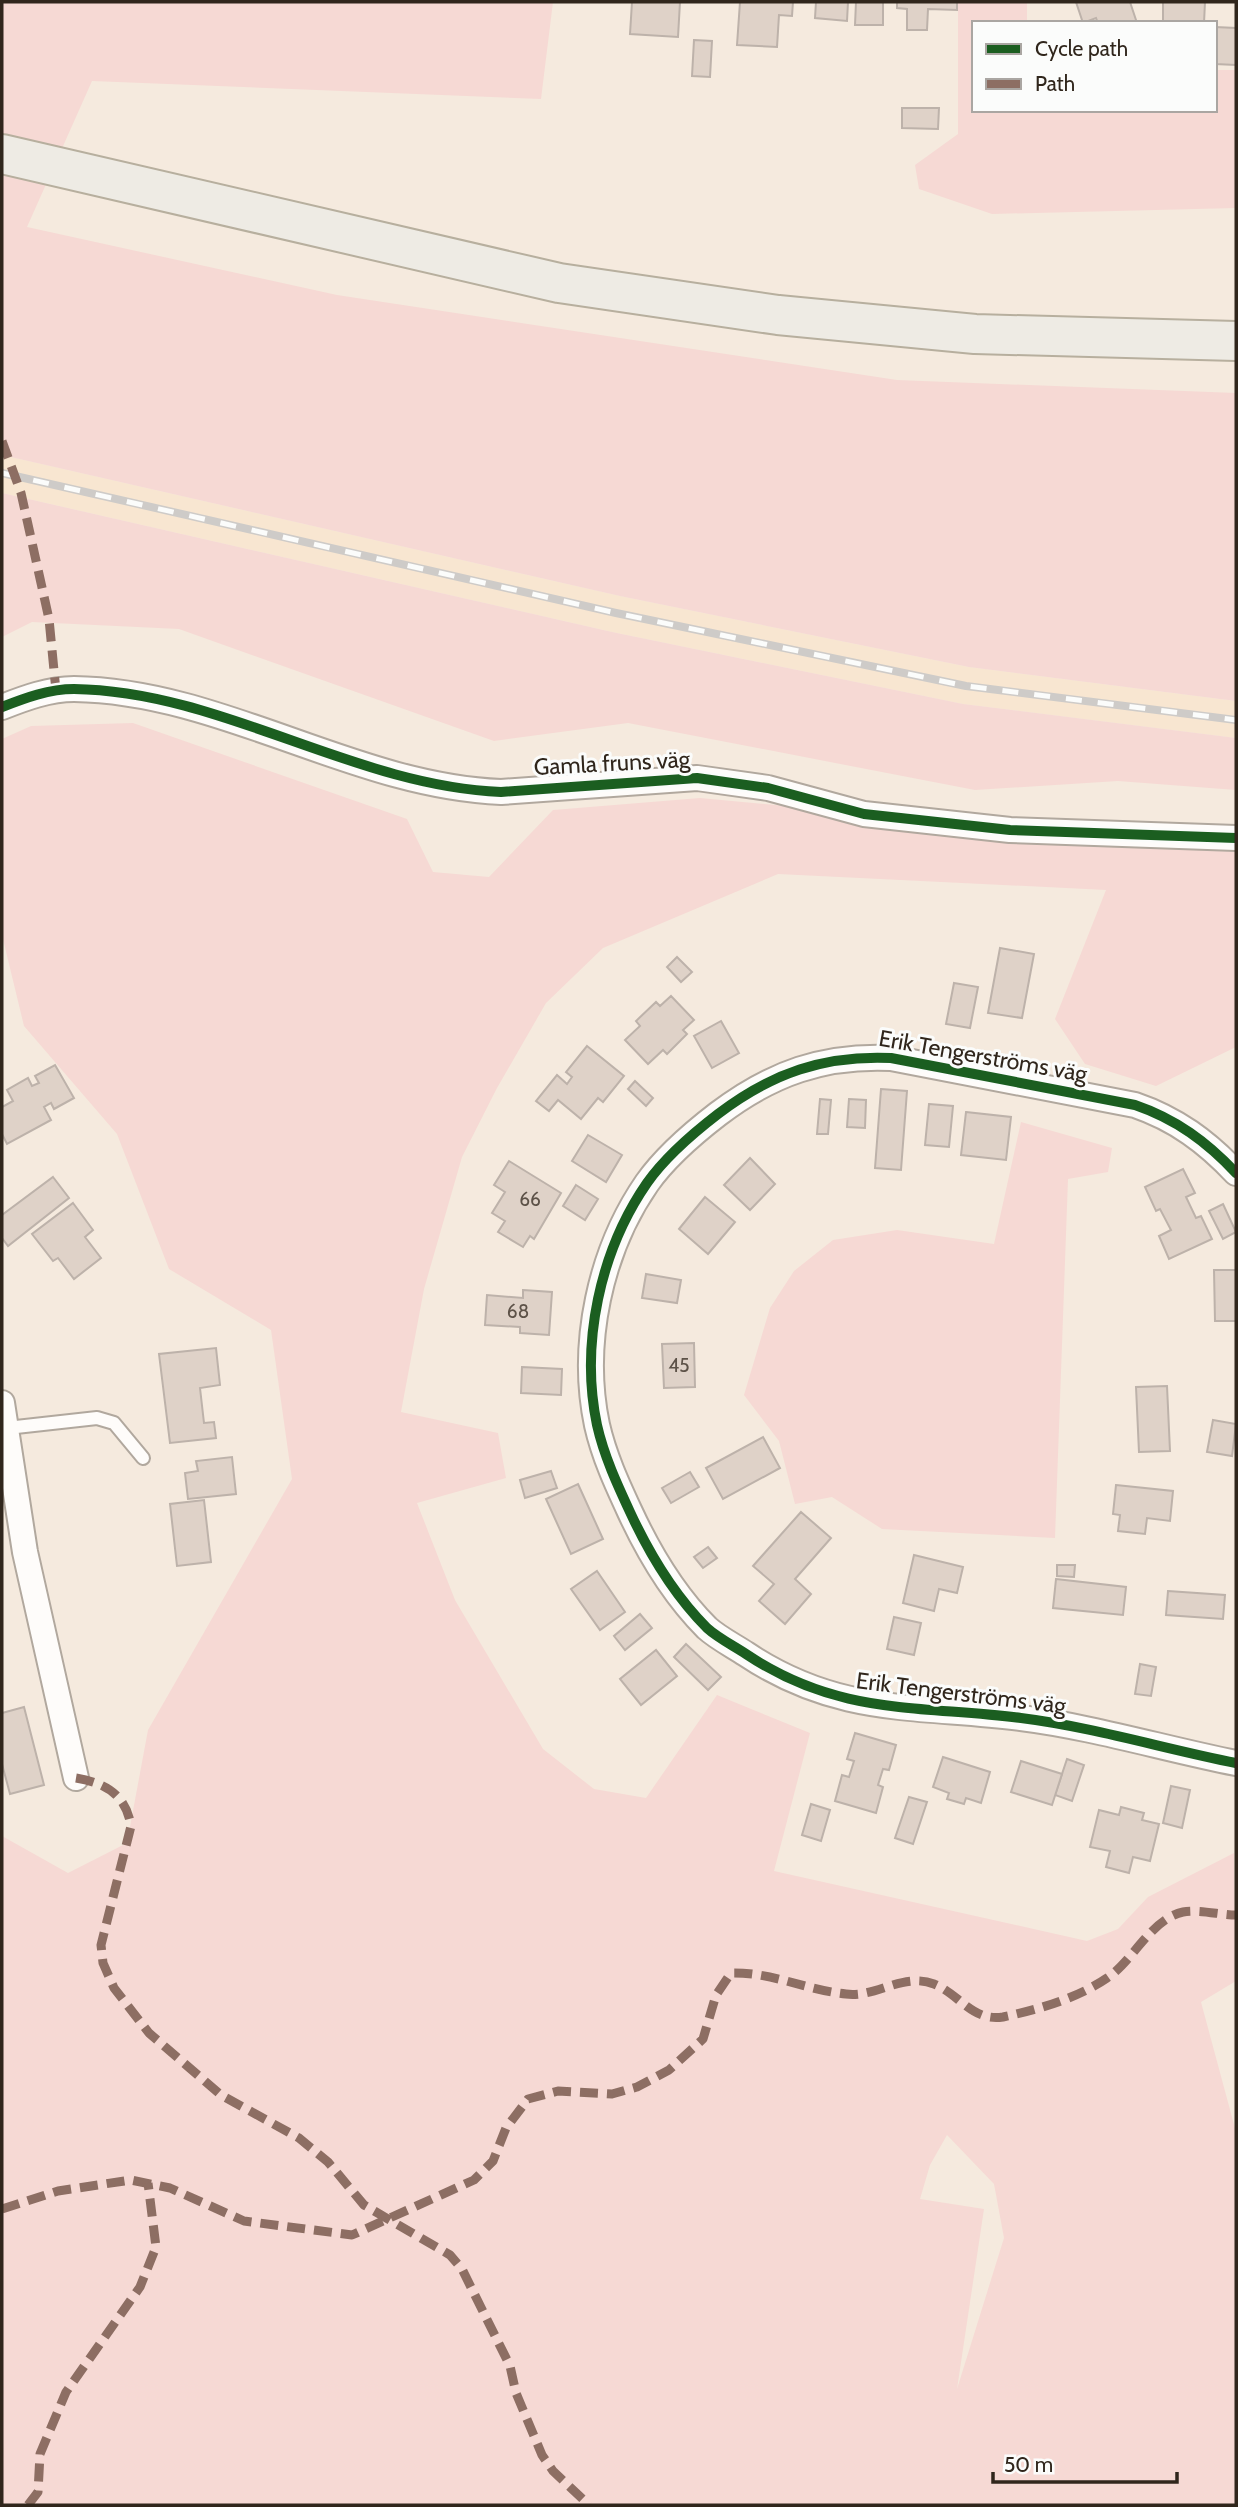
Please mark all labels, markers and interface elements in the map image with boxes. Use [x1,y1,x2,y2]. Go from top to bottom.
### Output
legend [972,21,1217,112]
text: Cycle path [1035,36,1128,61]
text: Path [1035,71,1075,96]
street label: Gamla fruns väg [533,745,691,781]
street label: Erik Tengerströms väg [877,1024,1090,1088]
house number: 66 [519,1188,541,1211]
house number: 68 [507,1300,529,1323]
house number: 45 [668,1354,690,1377]
street label: Erik Tengerströms väg [854,1666,1068,1720]
scale bar [993,2440,1177,2484]
text: 50 m [1004,2452,1053,2477]

